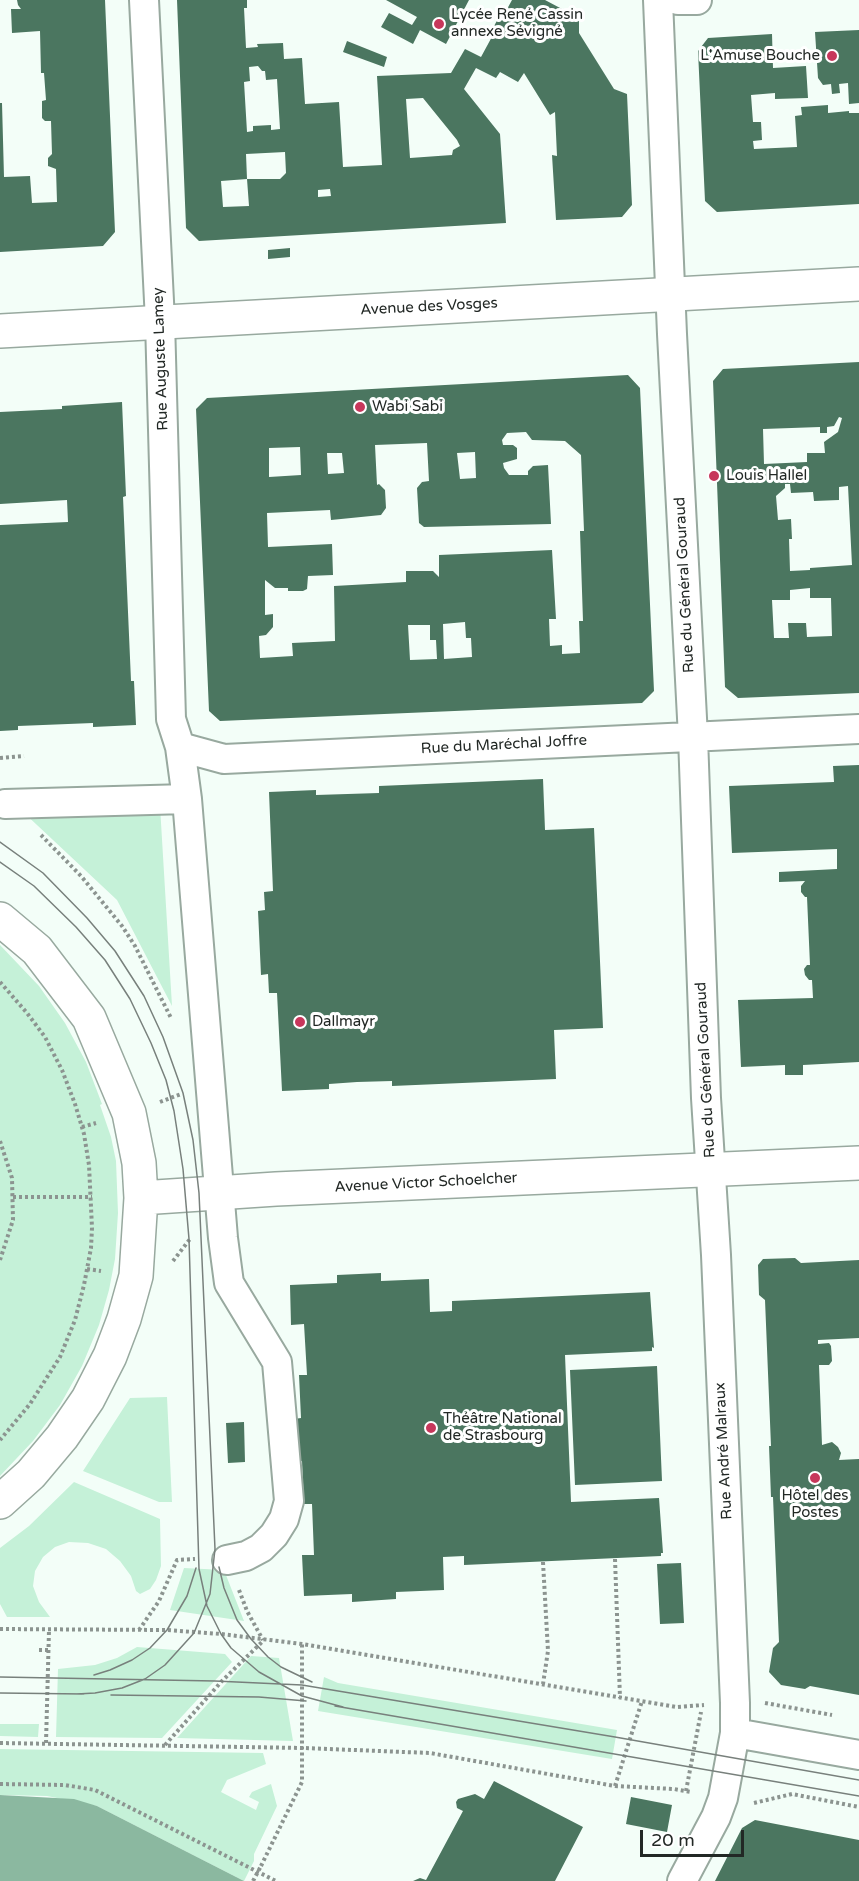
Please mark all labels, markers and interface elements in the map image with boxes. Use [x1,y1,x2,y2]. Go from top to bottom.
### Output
place label: Lycée René Cassin annexe Sévigné [451,6,583,41]
marker: Lycée René Cassin annexe Sévigné [432,17,446,31]
place label: L'Amuse Bouche [700,47,820,65]
marker: L'Amuse Bouche [825,49,839,63]
street label: Rue Auguste Lamey [150,287,172,431]
street label: Avenue des Vosges [360,294,498,320]
place label: Wabi Sabi [372,398,443,416]
marker: Wabi Sabi [353,400,367,414]
place label: Louis Hallel [726,467,807,485]
marker: Louis Hallel [707,469,721,483]
street label: Rue du Général Gouraud [671,496,699,674]
street label: Rue du Maréchal Joffre [420,732,588,758]
street label: Rue du Général Gouraud [692,981,720,1159]
place label: Dallmayr [312,1013,375,1031]
marker: Dallmayr [293,1015,307,1029]
street label: Avenue Victor Schoelcher [334,1169,518,1197]
street label: Rue André Malraux [711,1382,737,1520]
place label: Théâtre National de Strasbourg [443,1410,562,1445]
marker: Théâtre National de Strasbourg [424,1421,438,1435]
marker: Hôtel des Postes [808,1471,822,1485]
place label: Hôtel des Postes [781,1487,849,1522]
scale bar [643,1818,746,1856]
text: 20 m [651,1829,695,1851]

